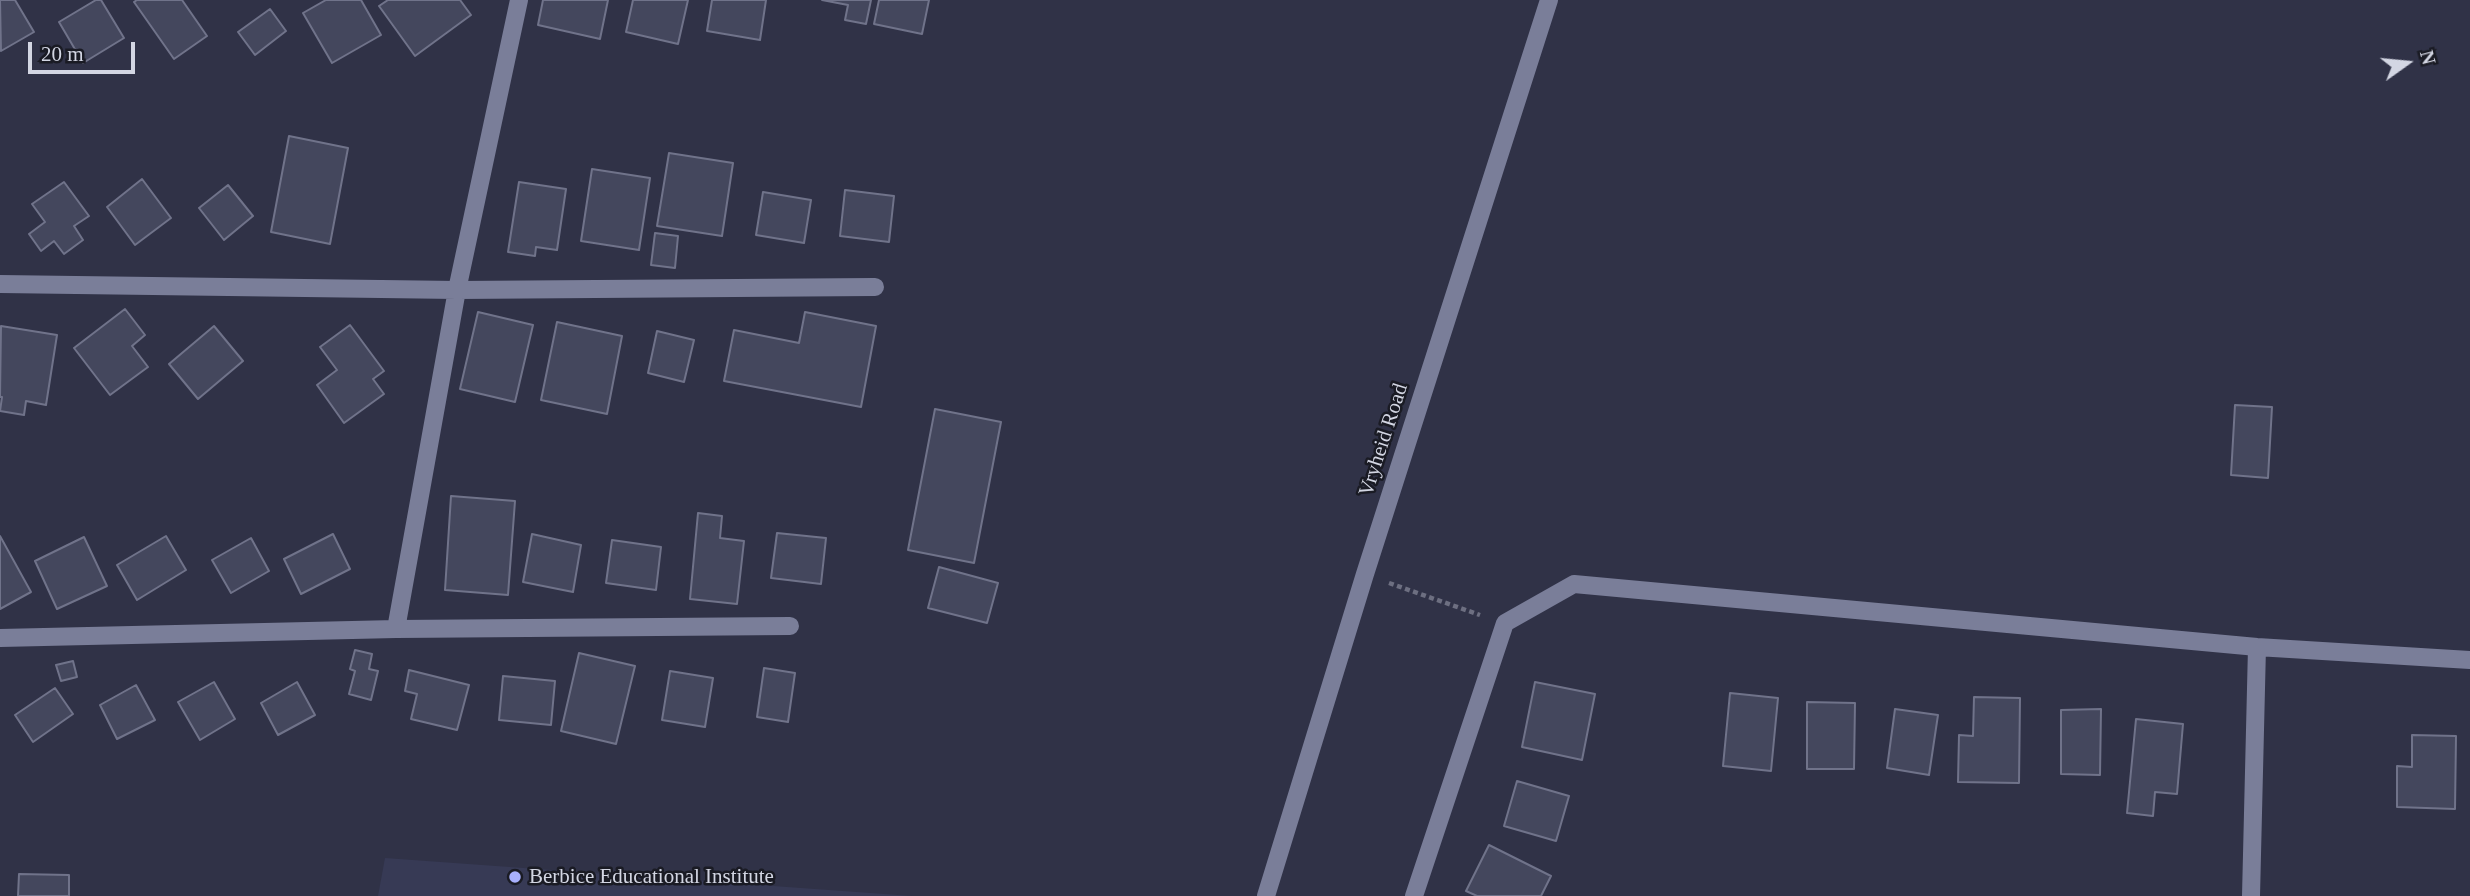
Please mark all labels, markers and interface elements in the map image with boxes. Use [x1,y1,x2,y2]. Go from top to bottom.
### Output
scale bar [32,28,138,72]
north arrow [2372,28,2442,98]
text: 20 m [41,42,84,66]
text: N [2416,48,2440,67]
street label: Vryheid Road [1354,380,1414,500]
place label: Berbice Educational Institute [529,864,774,890]
marker: Berbice Educational Institute [507,869,523,885]

